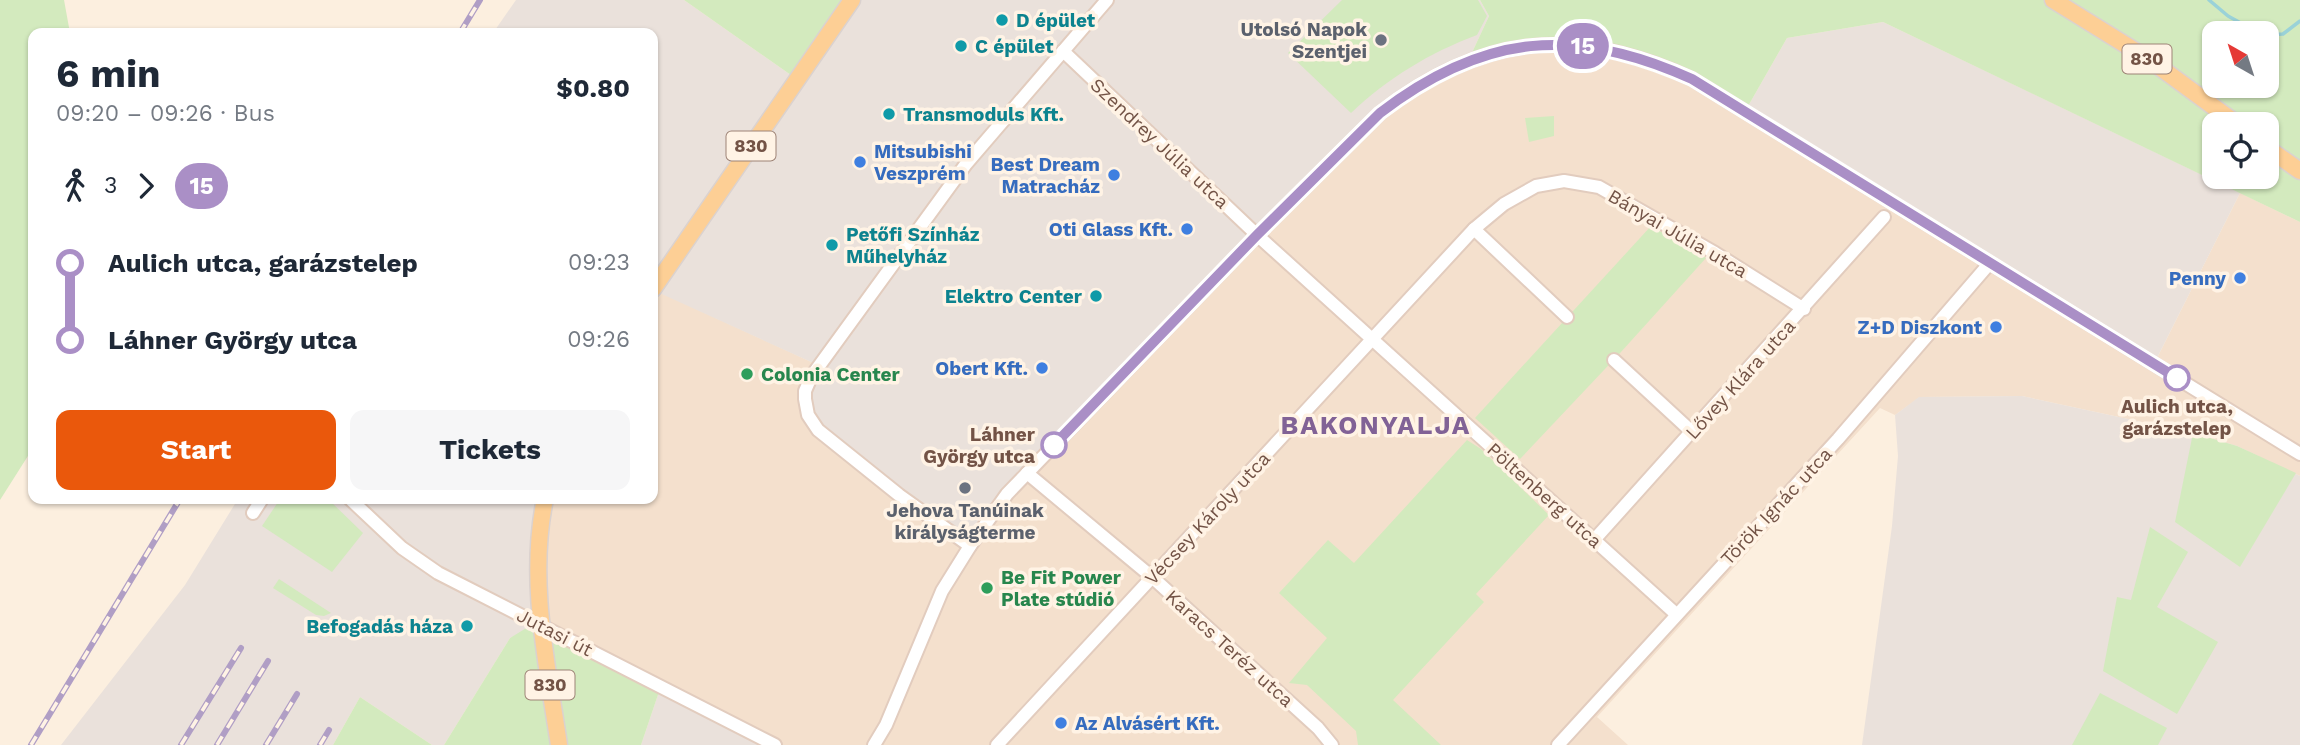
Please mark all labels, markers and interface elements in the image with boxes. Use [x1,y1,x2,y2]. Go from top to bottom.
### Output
place label: D épület [1016,9,1096,32]
marker: D épület [994,12,1010,28]
place label: Utolsó Napok Szentjei [1241,18,1367,63]
north arrow [2202,21,2278,98]
map controls [2202,21,2279,189]
line badge: 15 [1552,23,1614,69]
marker: Utolsó Napok Szentjei [1373,32,1389,48]
text: 15 [1571,32,1595,60]
place label: C épület [975,35,1054,58]
marker: C épület [953,38,969,54]
road number: 830 [2122,44,2172,74]
text: 6 min [56,52,161,96]
text: $0.80 [556,73,630,103]
street label: Szendrey Júlia utca [1086,73,1234,214]
text: 09:20 – 09:26 · Bus [56,100,275,127]
place label: Transmoduls Kft. [903,103,1064,126]
marker: Transmoduls Kft. [881,106,897,122]
button: locate [2202,112,2279,189]
road number: 830 [726,132,776,160]
place label: Mitsubishi Veszprém [874,140,972,185]
place label: Best Dream Matracház [991,153,1100,198]
marker: Mitsubishi Veszprém [852,154,868,170]
icon: walk [56,167,94,205]
icon: forward [127,167,165,205]
marker: Best Dream Matracház [1106,167,1122,183]
text: 3 [104,172,117,199]
text: 15 [189,172,214,200]
street label: Bányai Júlia utca [1604,184,1752,283]
place label: Oti Glass Kft. [1049,218,1173,241]
marker: Oti Glass Kft. [1179,221,1195,237]
place label: Petőfi Színház Műhelyház [846,223,980,268]
marker: Petőfi Színház Műhelyház [824,237,840,253]
text: Aulich utca, garázstelep [108,248,418,278]
text: 09:23 [568,249,630,276]
place label: Penny [2169,267,2226,290]
marker: Penny [2232,270,2248,286]
place label: Elektro Center [945,285,1083,308]
marker: Elektro Center [1088,288,1104,304]
street label: Lővey Klára utca [1681,315,1800,444]
place label: Z+D Diszkont [1858,316,1983,339]
marker: Z+D Diszkont [1988,319,2004,335]
text: Láhner György utca [108,325,357,355]
text: 09:26 [567,326,630,353]
place label: Obert Kft. [935,357,1028,380]
marker: Obert Kft. [1034,360,1050,376]
place label: Colonia Center [761,363,900,386]
marker: Aulich utca, garázstelep [2164,365,2190,391]
marker: Colonia Center [739,366,755,382]
place label: Aulich utca, garázstelep [2121,395,2233,440]
button: Start [56,410,336,490]
button: Tickets [350,410,630,490]
district label: BAKONYALJA [1281,410,1471,440]
place label: Láhner György utca [923,423,1036,468]
marker: Láhner György utca [1041,432,1067,458]
street label: Pöltenberg utca [1482,438,1607,553]
street label: Török Ignác utca [1716,442,1837,570]
street label: Vécsey Károly utca [1140,447,1275,590]
marker: Jehova Tanúinak királyságterme [957,480,973,496]
place label: Jehova Tanúinak királyságterme [886,499,1044,544]
place label: Be Fit Power Plate stúdió [1001,566,1122,611]
marker: Be Fit Power Plate stúdió [979,580,995,596]
street label: Karacs Teréz utca [1161,585,1299,712]
street label: Jutasi út [513,604,597,661]
place label: Befogadás háza [306,615,453,638]
marker: Befogadás háza [459,618,475,634]
road number: 830 [526,670,574,700]
place label: Az Alvásért Kft. [1075,712,1220,735]
marker: Az Alvásért Kft. [1053,715,1069,731]

